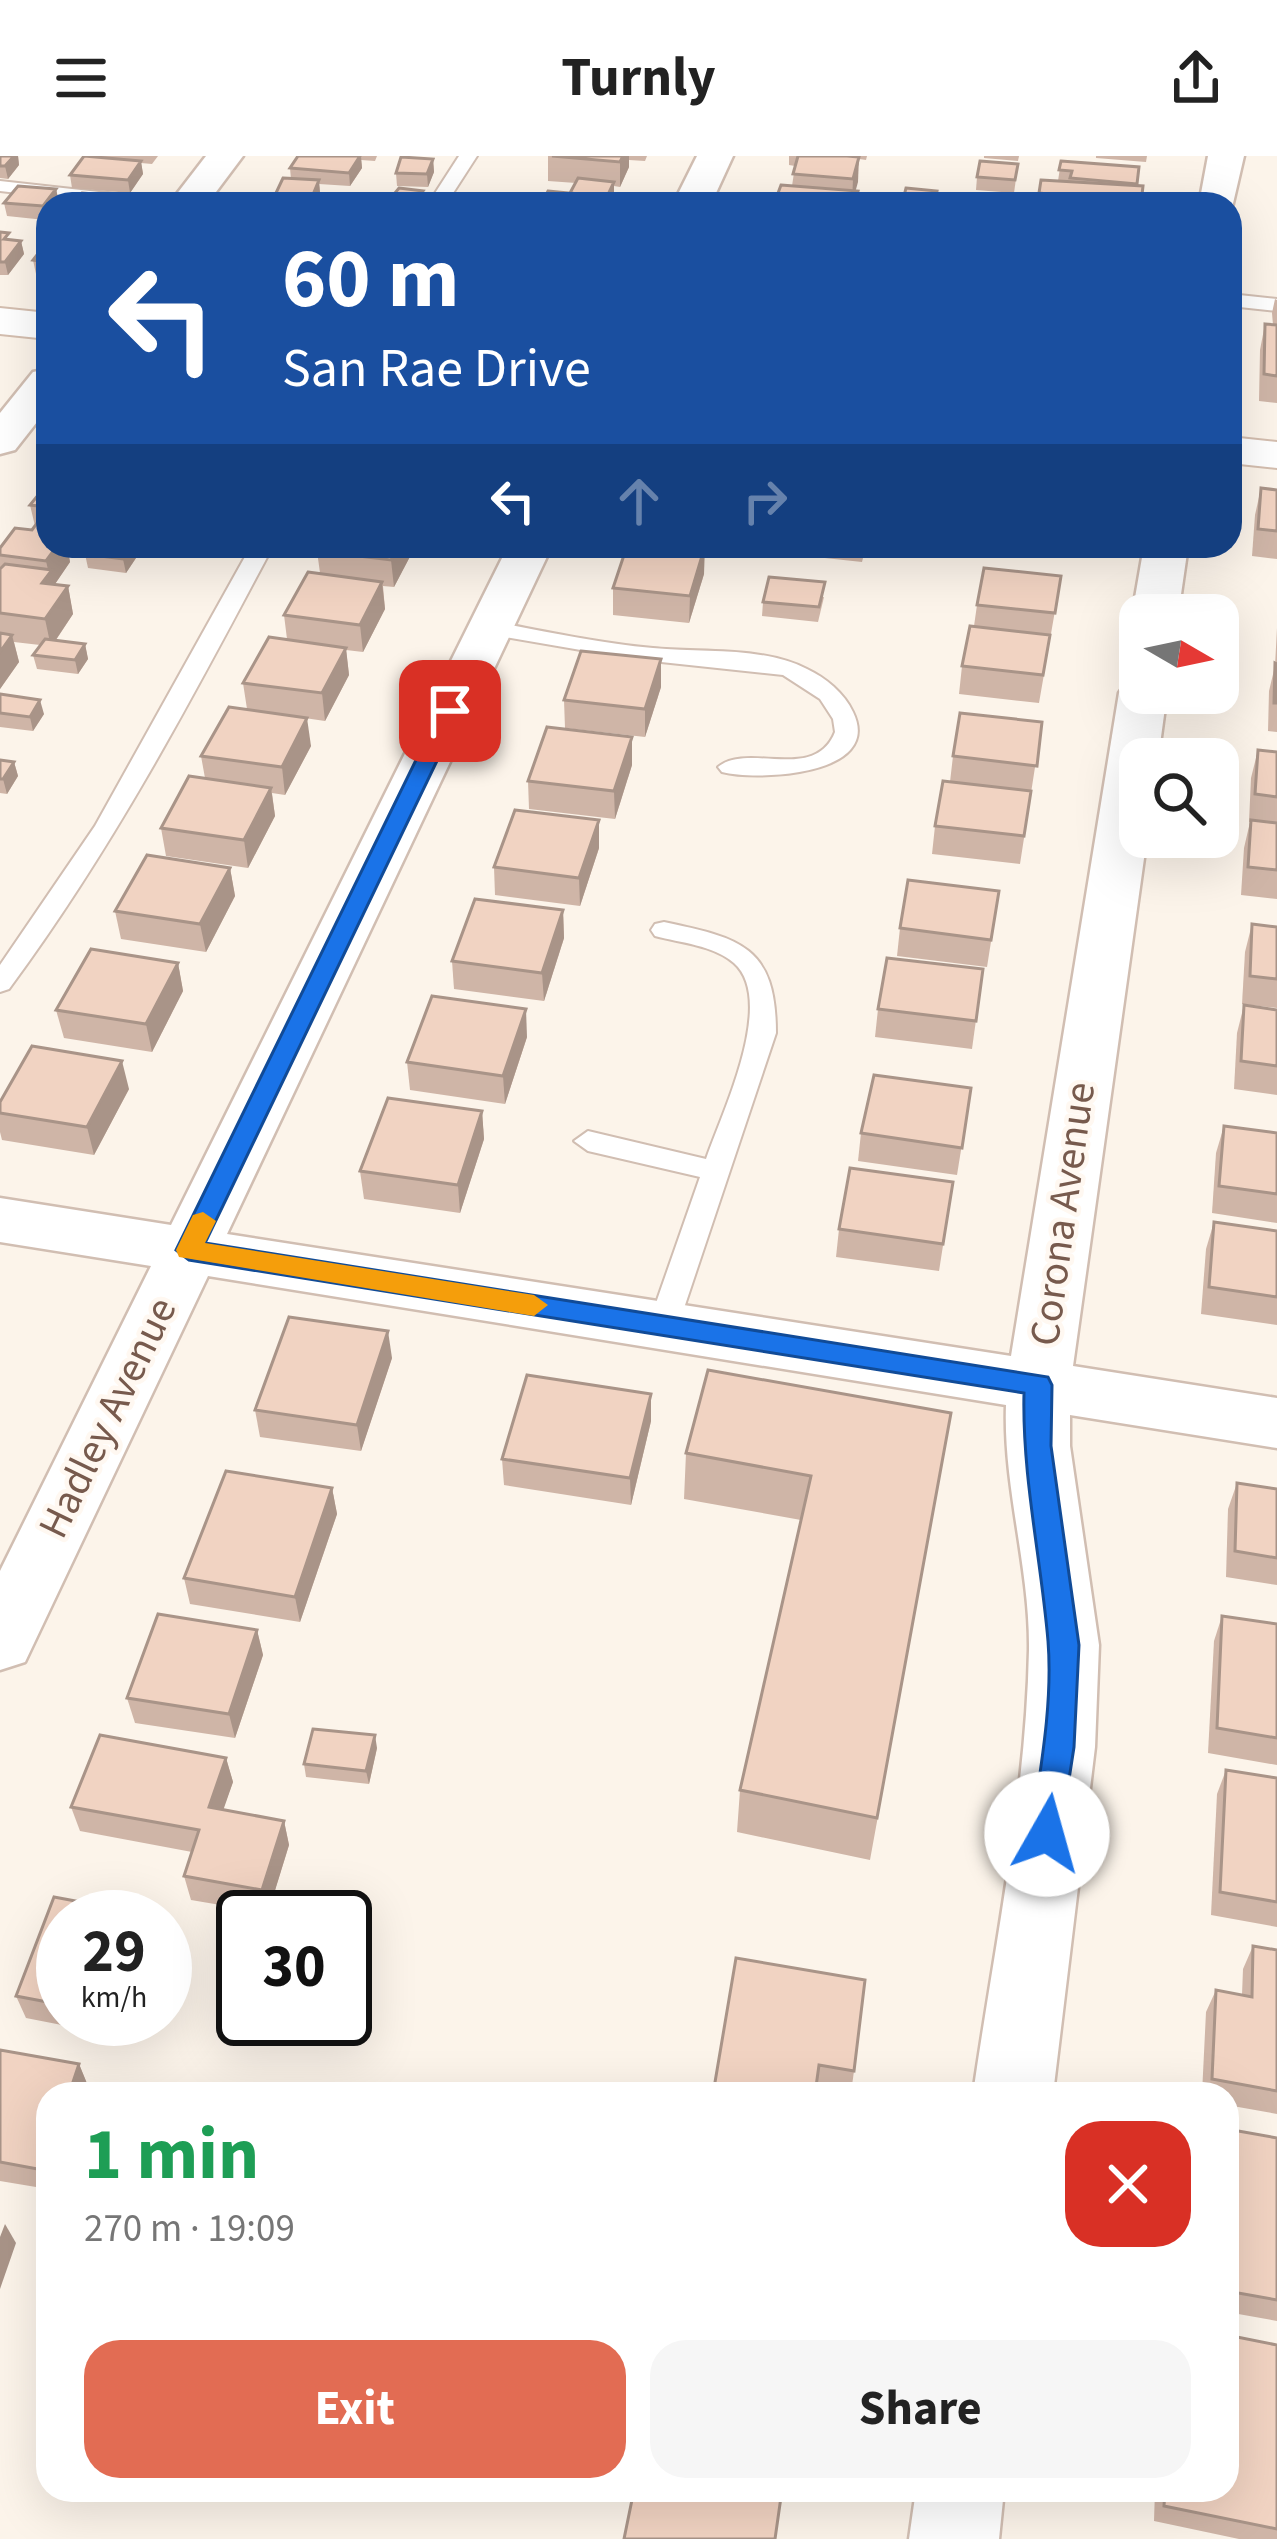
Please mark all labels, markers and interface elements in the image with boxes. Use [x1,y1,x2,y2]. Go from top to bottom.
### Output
text: Turnly [561,40,716,117]
icon: menu [48,45,114,111]
icon: share [1163,45,1229,111]
text: 60 m [282,220,460,340]
icon: left [84,240,240,396]
text: San Rae Drive [282,331,591,408]
icon: left [480,468,546,534]
icon: ahead [606,468,672,534]
icon: right [732,468,798,534]
north arrow [1119,594,1239,714]
map controls [1119,594,1239,858]
pin [399,660,501,762]
icon: arrive [417,678,483,744]
button: search [1119,738,1239,858]
street label: Corona Avenue [1015,1078,1111,1350]
street label: Hadley Avenue [24,1288,192,1548]
position arrow [984,1771,1110,1897]
speed limit sign: 30 [216,1890,372,2046]
text: 29 [82,1910,146,1995]
text: km/h [81,1976,147,2019]
text: 1 min [84,2104,259,2207]
button: close [1065,2121,1191,2247]
text: 270 m · 19:09 [84,2201,295,2257]
button: Exit [84,2340,626,2478]
button: Share [650,2340,1191,2478]

